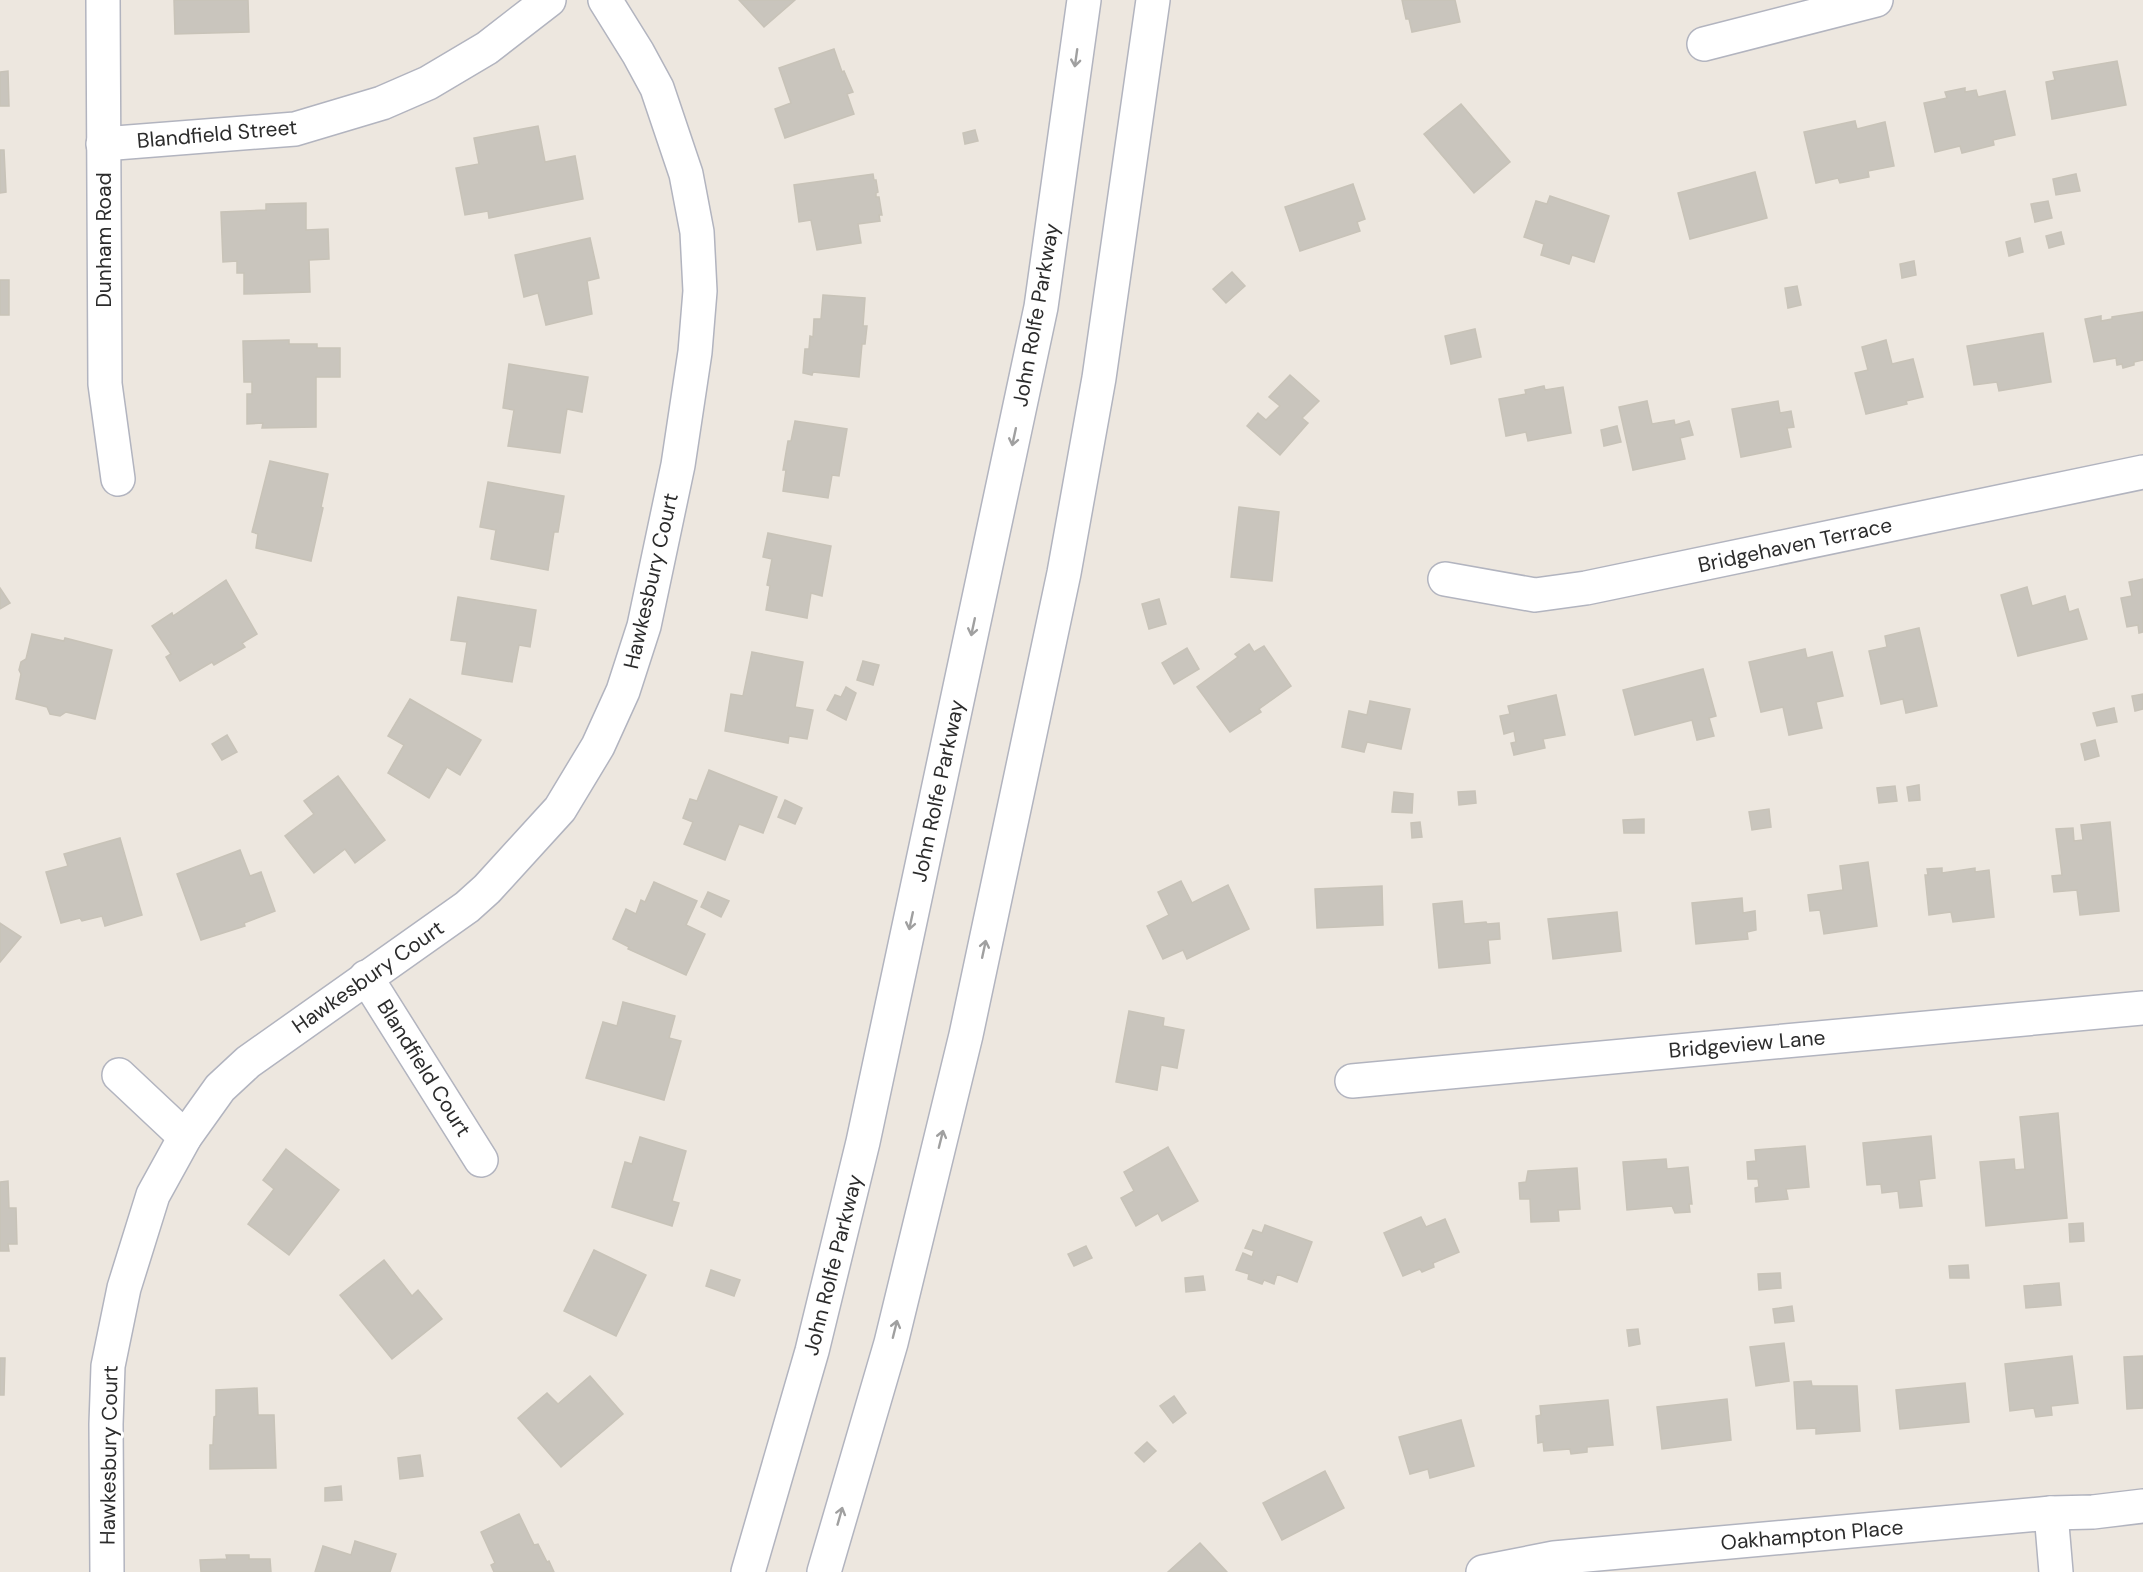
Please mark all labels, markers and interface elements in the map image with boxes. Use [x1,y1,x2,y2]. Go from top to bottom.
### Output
one-way arrow [1070,48,1081,67]
street label: Blandfield Street [136,113,298,155]
street label: Dunham Road [90,172,118,308]
street label: John Rolfe Parkway [1006,221,1066,409]
one-way arrow [1007,427,1019,446]
street label: Hawkesbury Court [617,490,685,672]
street label: Bridgehaven Terrace [1695,511,1895,579]
one-way arrow [967,617,978,637]
street label: John Rolfe Parkway [905,697,971,885]
one-way arrow [904,911,916,930]
street label: Hawkesbury Court [286,914,450,1040]
one-way arrow [979,940,990,959]
street label: Blandfield Court [371,994,477,1142]
street label: Bridgeview Lane [1668,1023,1827,1065]
one-way arrow [935,1130,947,1149]
street label: John Rolfe Parkway [797,1171,869,1359]
one-way arrow [889,1320,901,1339]
street label: Hawkesbury Court [93,1365,125,1545]
one-way arrow [835,1507,846,1526]
street label: Oakhampton Place [1719,1513,1905,1557]

